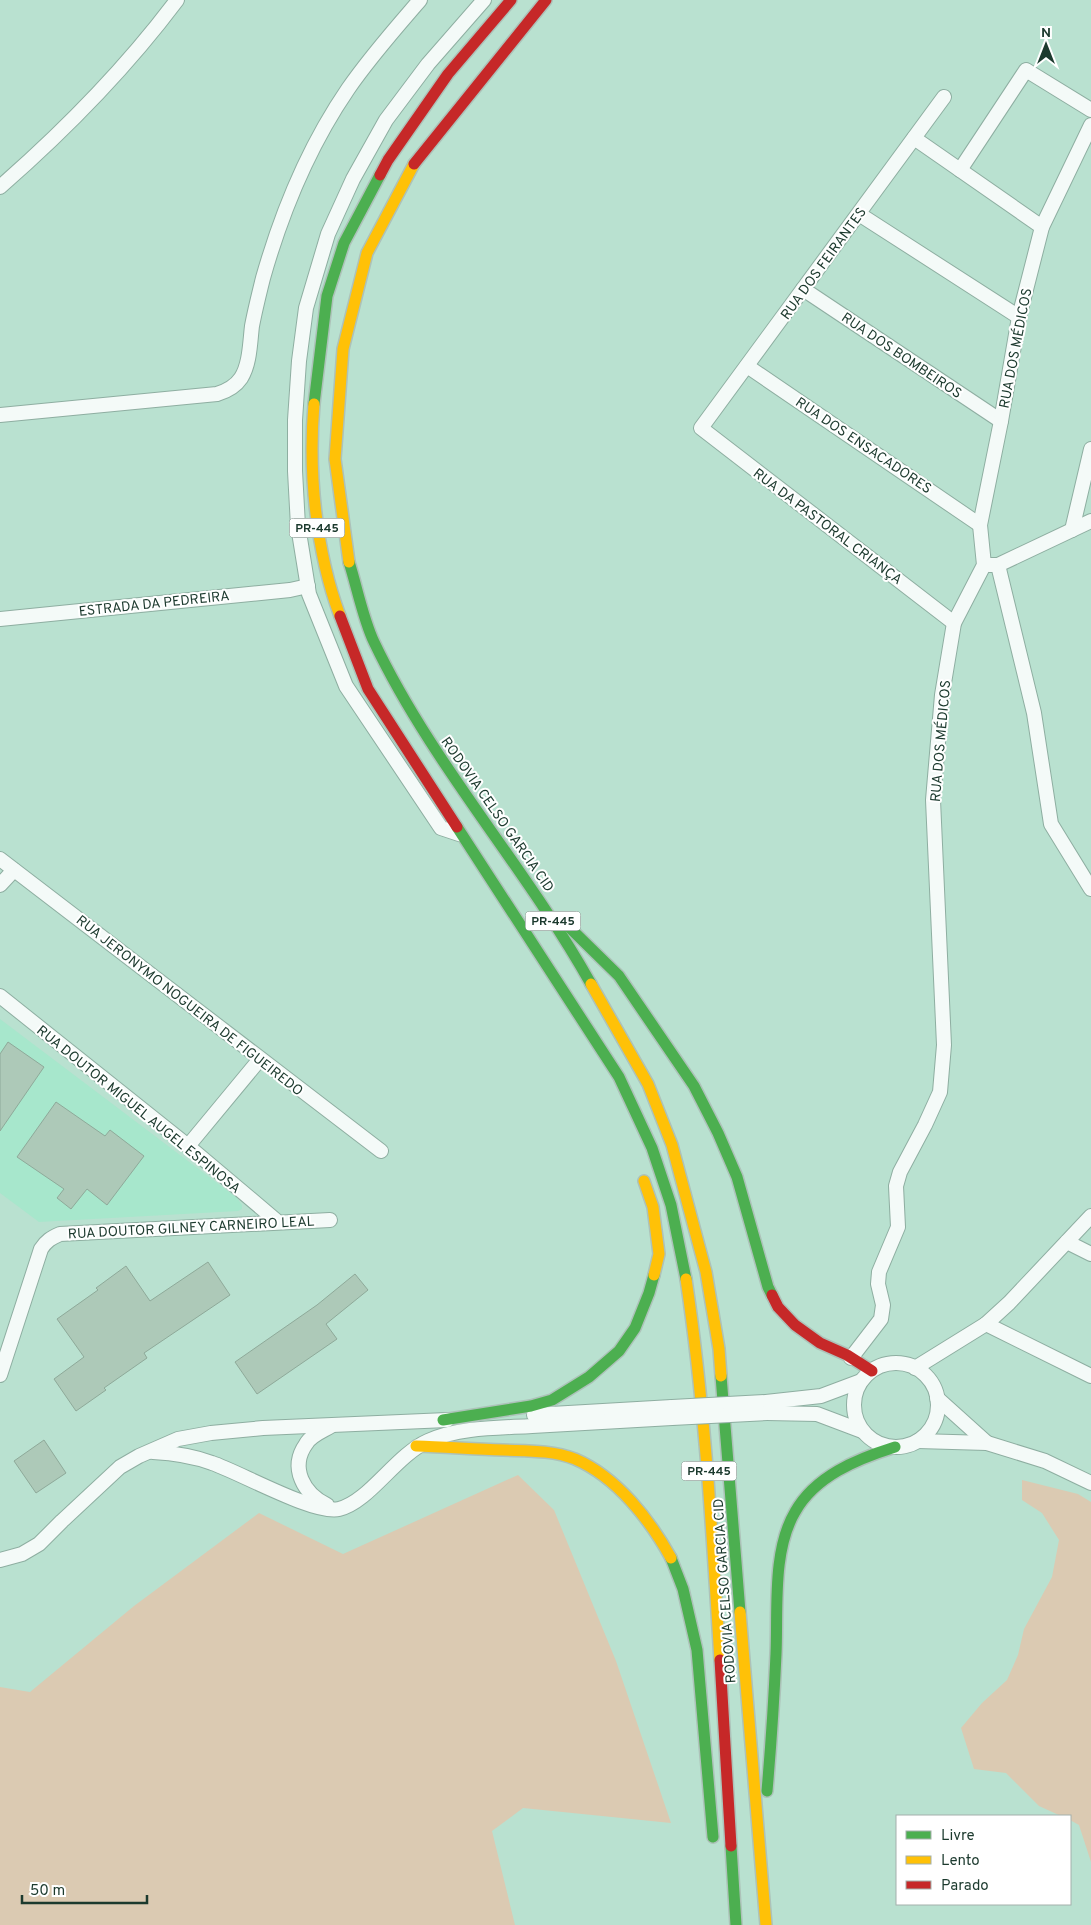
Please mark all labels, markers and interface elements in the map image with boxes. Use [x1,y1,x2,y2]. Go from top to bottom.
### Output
north arrow [1021,20,1071,70]
text: N [1041,25,1051,42]
street label: RUA DOS FEIRANTES [778,204,871,323]
street label: RUA DOS MÉDICOS [995,286,1036,410]
street label: RUA DOS BOMBEIROS [838,310,965,403]
street label: RUA DOS ENSACADORES [792,394,935,498]
street label: RUA DA PASTORAL CRIANÇA [749,466,905,589]
road number: PR-445 [290,518,344,538]
street label: ESTRADA DA PEDREIRA [78,588,230,621]
street label: RUA DOS MÉDICOS [927,679,955,803]
street label: RODOVIA CELSO GARCIA CID [437,734,557,896]
road number: PR-445 [526,911,580,930]
street label: RUA JERONYMO NOGUEIRA DE FIGUEIREDO [72,912,306,1100]
street label: RUA DOUTOR MIGUEL AUGEL ESPINOSA [33,1023,243,1198]
street label: RUA DOUTOR GILNEY CARNEIRO LEAL [67,1214,315,1243]
road number: PR-445 [682,1462,736,1480]
street label: RODOVIA CELSO GARCIA CID [711,1498,740,1684]
legend [896,1815,1071,1905]
text: Livre [941,1827,975,1846]
text: Lento [941,1852,980,1871]
scale bar [22,1872,148,1904]
text: Parado [941,1877,989,1896]
text: 50 m [30,1882,65,1901]

